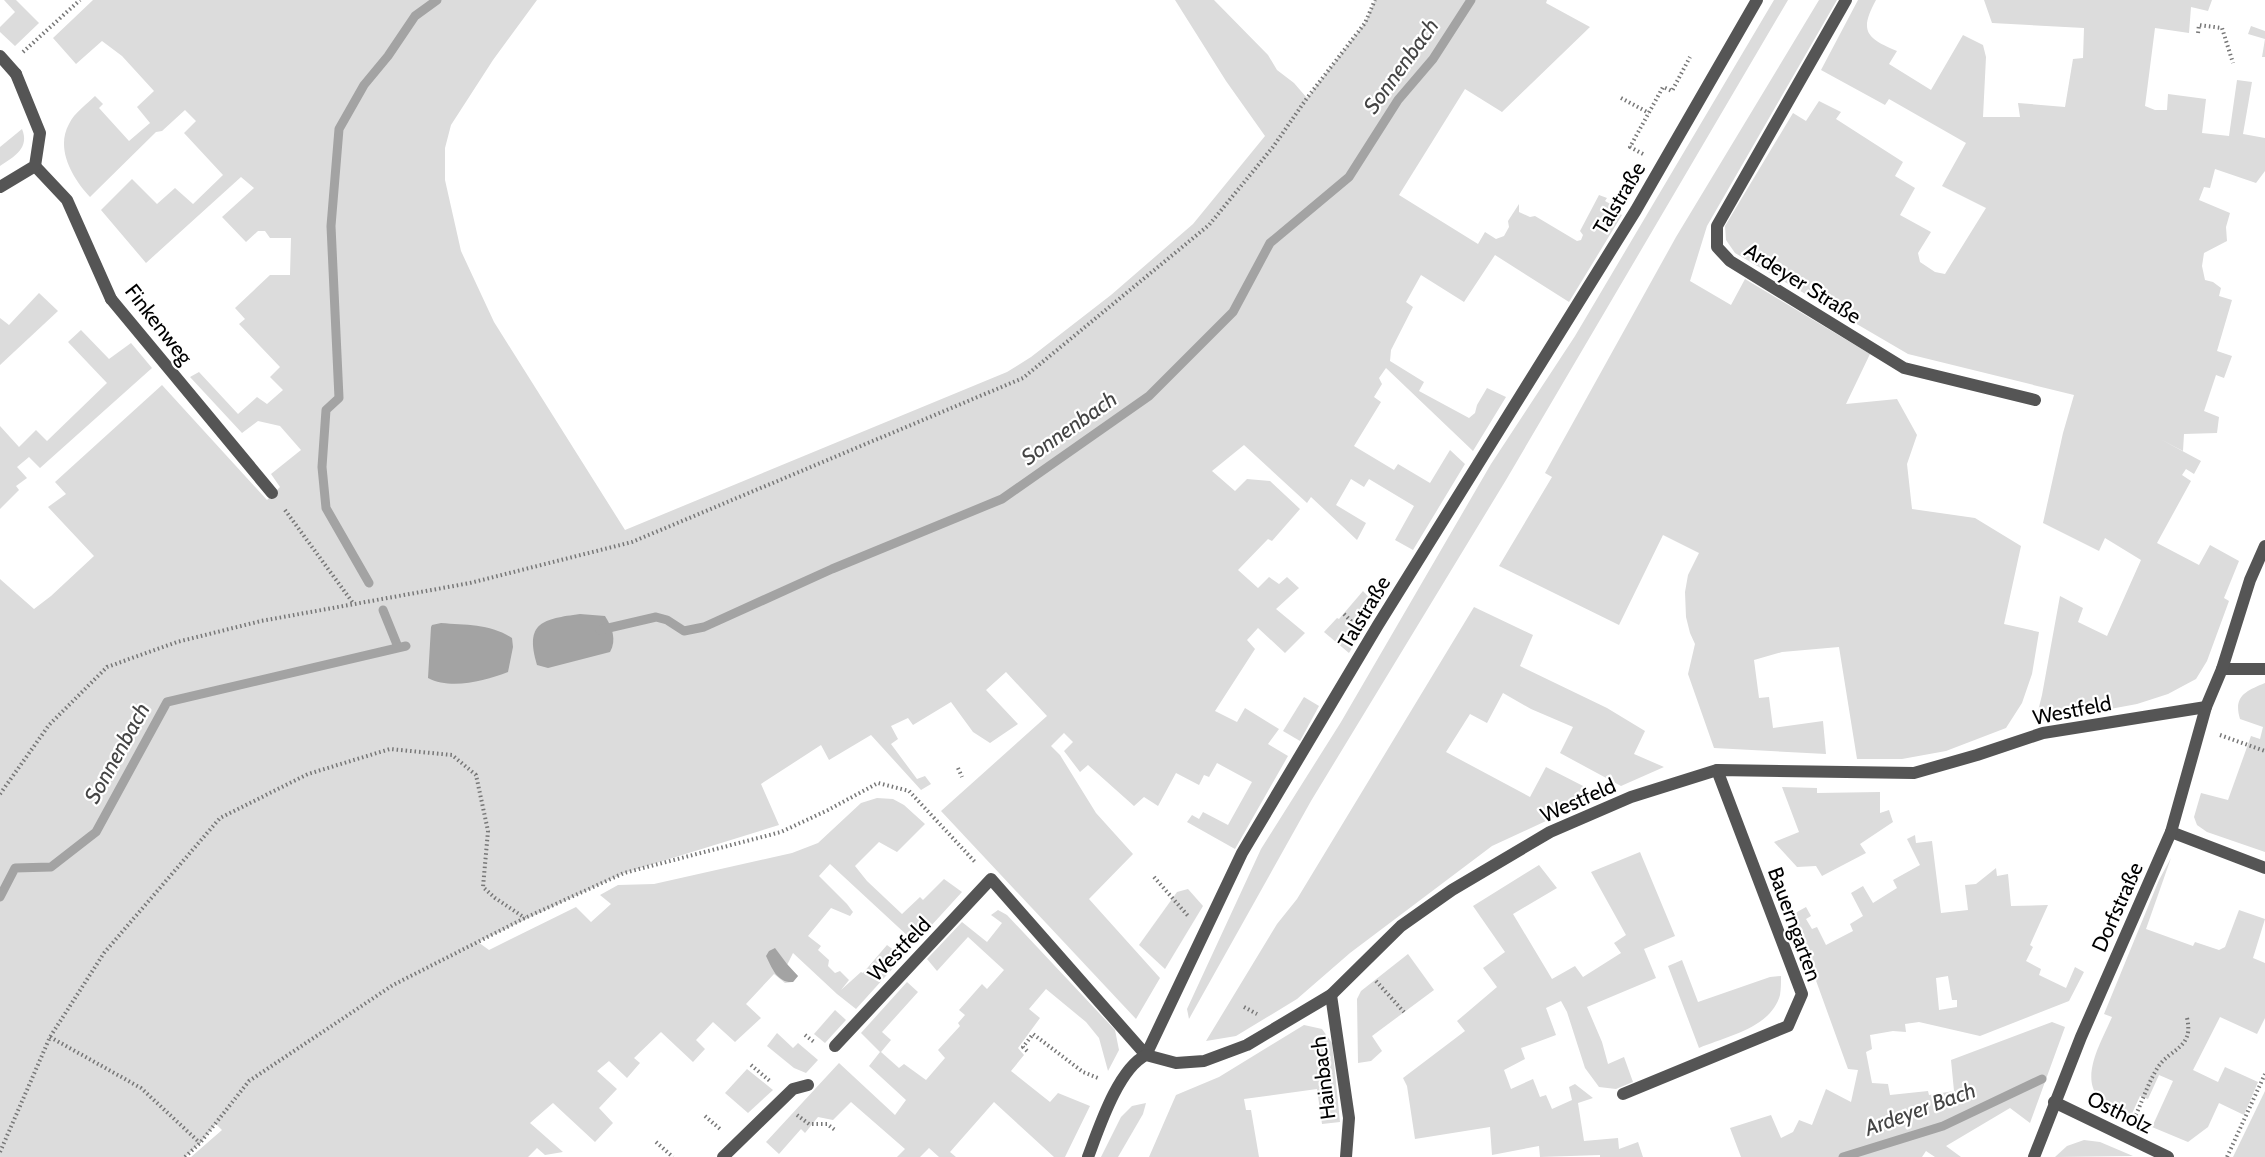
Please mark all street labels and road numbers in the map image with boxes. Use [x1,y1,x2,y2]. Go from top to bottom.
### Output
street label: Talstraße [1588,157,1650,239]
street label: Ardeyer Straße [1740,237,1866,329]
street label: Finkenweg [120,279,198,369]
street label: Talstraße [1333,571,1395,653]
street label: Westfeld [2031,690,2113,730]
street label: Westfeld [1537,772,1619,828]
street label: Dorfstraße [2086,858,2148,956]
street label: Bauerngarten [1763,864,1827,984]
street label: Westfeld [862,912,936,986]
street label: Hainbach [1306,1035,1340,1121]
street label: Ostholz [2083,1086,2157,1139]

